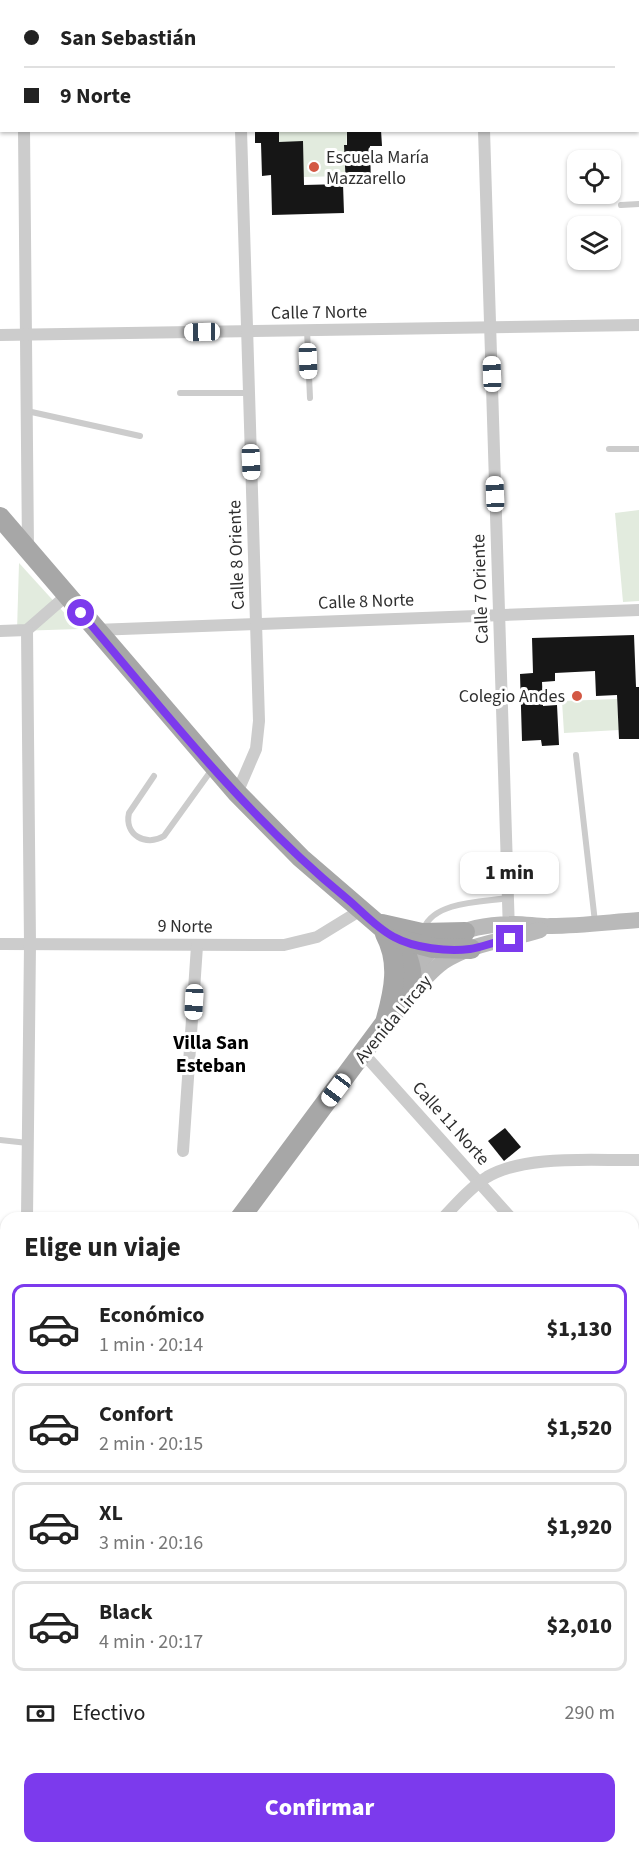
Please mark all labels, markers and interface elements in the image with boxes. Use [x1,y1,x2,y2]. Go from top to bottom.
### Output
text: San Sebastián [60,22,196,54]
text: 9 Norte [60,80,131,112]
place label: Escuela María Mazzarello [326,145,429,191]
map controls [567,150,621,270]
button: locate [567,150,621,204]
marker: Escuela María Mazzarello [307,160,321,174]
button: layers [567,216,621,270]
street label: Calle 7 Norte [271,299,367,326]
car [184,323,220,341]
car [298,343,318,379]
car [482,356,502,392]
car [241,444,261,480]
car [485,476,505,512]
street label: Calle 8 Oriente [222,500,251,610]
street label: Calle 7 Oriente [466,534,495,644]
street label: Calle 8 Norte [318,587,414,616]
route start [67,599,94,626]
place label: Colegio Andes [459,684,565,709]
marker: Colegio Andes [570,689,584,703]
callout: 1 min [460,852,560,894]
text: 1 min [485,859,534,887]
street label: 9 Norte [157,914,213,939]
route end [496,925,523,952]
street label: Avenida Lircay [349,969,438,1069]
car [184,984,204,1020]
district label: Villa San Esteban [172,1029,249,1080]
car [318,1070,354,1110]
street label: Calle 11 Norte [406,1076,495,1171]
text: Elige un viaje [24,1228,181,1267]
text: Económico [99,1299,204,1331]
icon: car [27,1302,81,1356]
text: $1,130 [546,1313,612,1345]
text: 1 min · 20:14 [99,1331,203,1359]
text: Confort [99,1398,173,1430]
icon: car [27,1401,81,1455]
text: $1,520 [546,1412,612,1444]
text: 2 min · 20:15 [99,1430,203,1458]
text: XL [99,1497,123,1529]
icon: car [27,1500,81,1554]
text: $1,920 [546,1511,612,1543]
text: 3 min · 20:16 [99,1529,203,1557]
text: Black [99,1596,153,1628]
icon: car [27,1599,81,1653]
text: $2,010 [546,1610,612,1642]
text: 4 min · 20:17 [99,1628,203,1656]
icon: cash [24,1697,57,1730]
text: Efectivo [72,1697,146,1729]
text: 290 m [565,1699,615,1727]
button: Confirmar [24,1773,615,1842]

